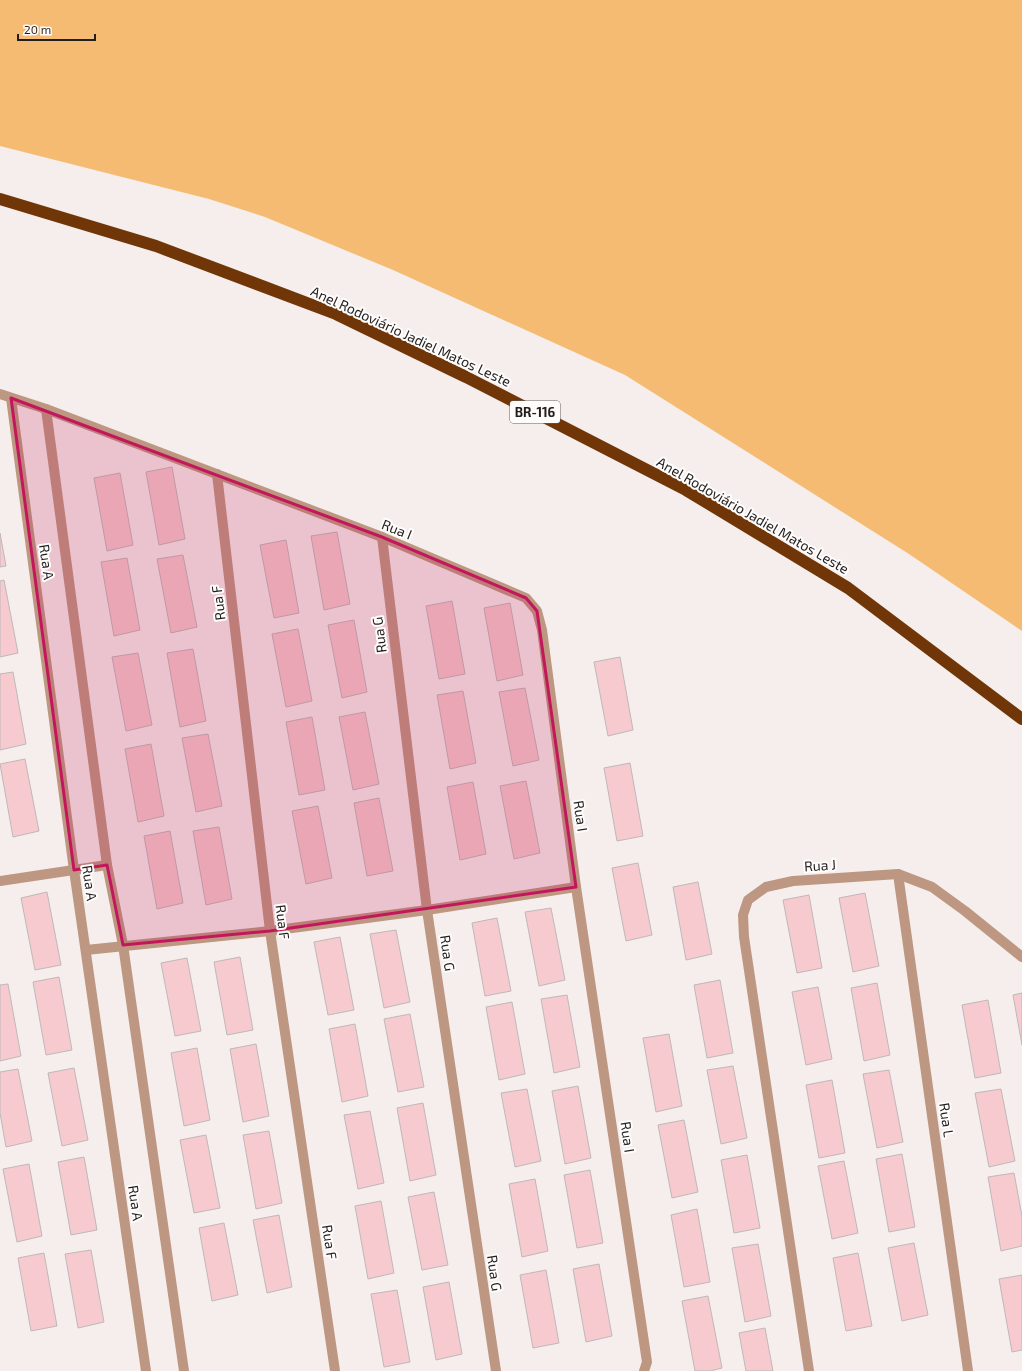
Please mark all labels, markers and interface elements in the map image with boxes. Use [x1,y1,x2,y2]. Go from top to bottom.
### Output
scale bar [18,16,95,42]
text: 20 m [24,22,51,36]
street label: Anel Rodoviário Jadiel Matos Leste [308,282,514,390]
road number: BR-116 [510,401,560,423]
street label: Anel Rodoviário Jadiel Matos Leste [654,453,852,577]
street label: Rua I [379,515,415,543]
street label: Rua A [36,543,58,581]
street label: Rua F [207,584,229,621]
street label: Rua G [368,616,390,654]
street label: Rua I [570,799,592,833]
street label: Rua J [803,855,837,875]
street label: Rua A [79,864,101,902]
street label: Rua F [272,904,294,941]
street label: Rua G [437,934,459,972]
street label: Rua L [936,1102,958,1138]
street label: Rua I [617,1120,639,1154]
street label: Rua A [125,1184,147,1222]
street label: Rua F [319,1223,341,1261]
street label: Rua G [484,1254,506,1292]

